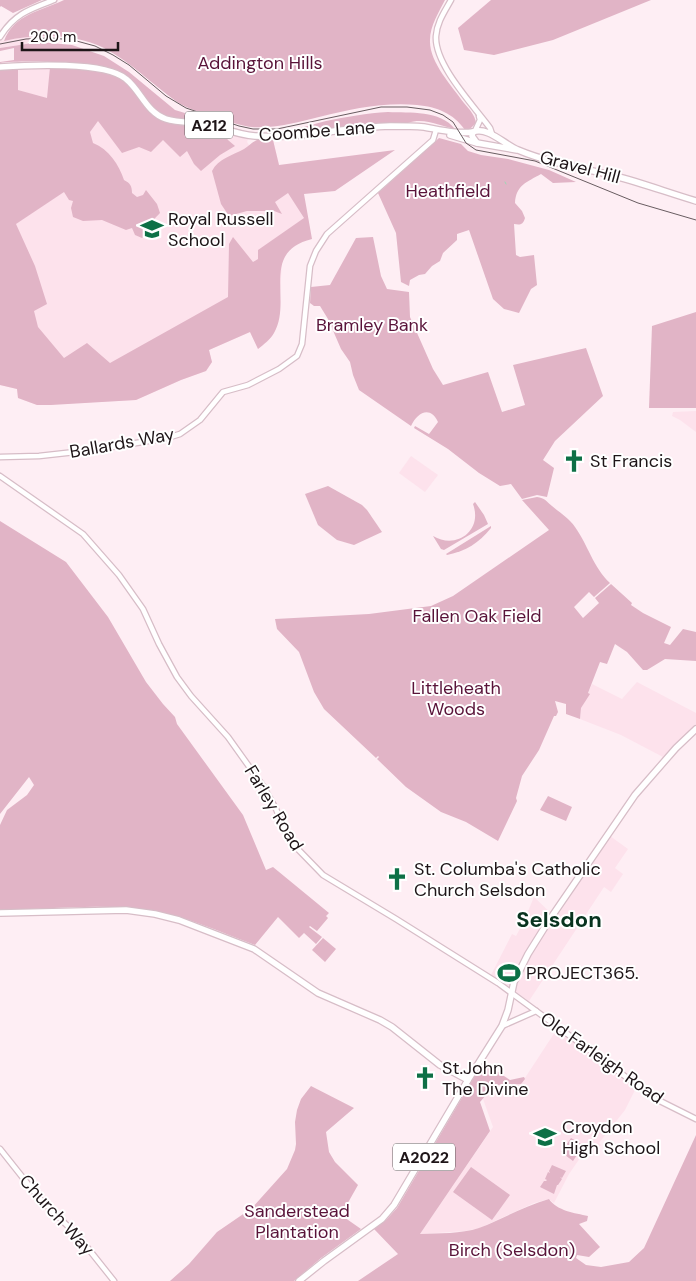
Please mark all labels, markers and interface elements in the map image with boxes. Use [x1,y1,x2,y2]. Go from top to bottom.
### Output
scale bar [22,20,119,52]
text: 200 m [30,27,76,47]
park label: Addington Hills [198,51,322,75]
road number: A212 [185,112,233,138]
street label: Coombe Lane [258,115,376,147]
street label: Gravel Hill [537,145,623,189]
park label: Heathfield [405,179,491,203]
place label: Royal Russell School [168,207,273,252]
school or university icon: Royal Russell School [139,216,165,242]
park label: Bramley Bank [316,313,428,337]
street label: Ballards Way [68,422,176,464]
church icon: St Francis [561,448,587,474]
place label: St Francis [590,449,672,473]
park label: Fallen Oak Field [412,604,542,628]
park label: Littleheath Woods [411,676,501,721]
street label: Farley Road [239,761,309,855]
place label: St. Columba's Catholic Church Selsdon [414,857,601,902]
church icon: St. Columba's Catholic Church Selsdon [384,866,410,892]
district label: Selsdon [516,905,602,934]
sports icon: PROJECT365. [496,960,522,986]
place label: PROJECT365. [526,961,639,985]
street label: Old Farleigh Road [536,1007,668,1109]
place label: St.John The Divine [442,1056,529,1101]
church icon: St.John The Divine [412,1065,438,1091]
place label: Croydon High School [562,1115,660,1160]
school or university icon: Croydon High School [532,1124,558,1150]
road number: A2022 [393,1144,455,1170]
street label: Church Way [14,1169,100,1261]
park label: Sanderstead Plantation [244,1199,350,1244]
park label: Birch (Selsdon) [449,1238,575,1262]

